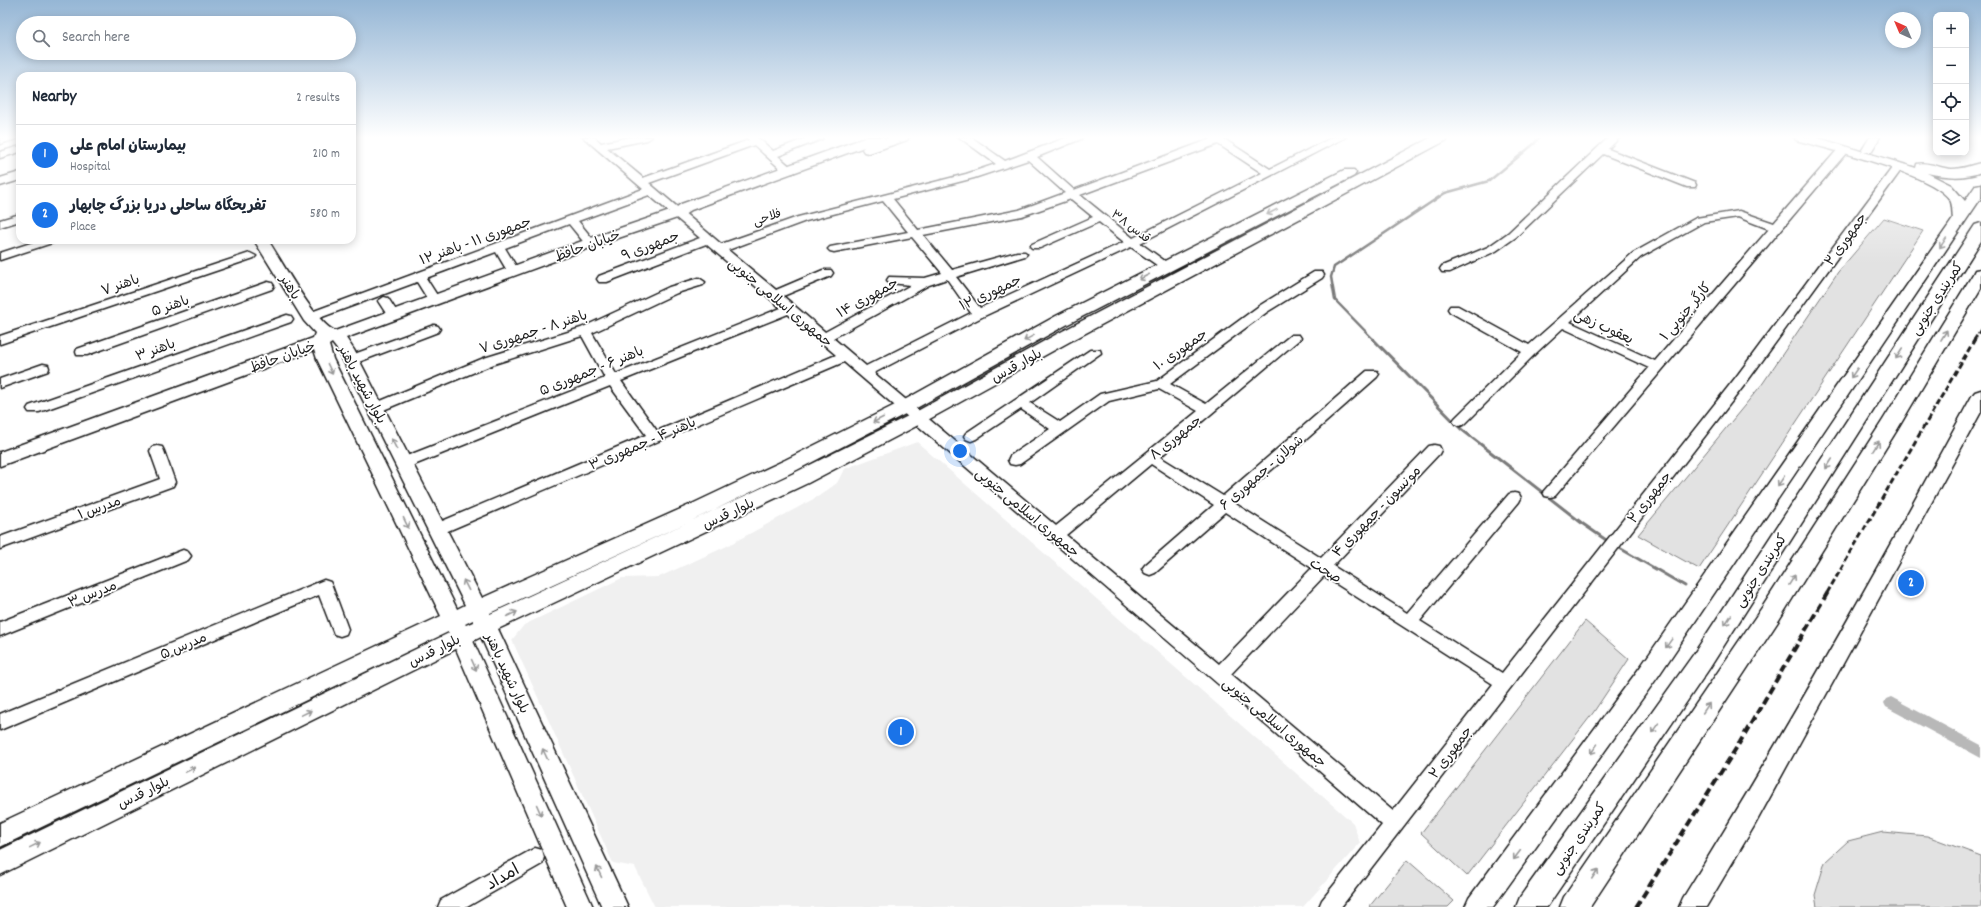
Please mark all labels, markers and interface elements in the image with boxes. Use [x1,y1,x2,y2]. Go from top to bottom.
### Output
north arrow [1885,12,1921,48]
map controls [1933,12,1969,156]
button: + [1933,12,1969,48]
search box [16,16,356,60]
icon: search [30,27,52,49]
text: Search here [62,27,130,49]
button: − [1933,48,1969,84]
button: locate [1933,84,1969,120]
text: Nearby [32,86,76,110]
text: 2 results [296,89,340,108]
button: layers [1933,120,1969,156]
text: بیمارستان امام علی [70,136,186,158]
text: 1 [44,145,46,164]
text: 210 m [312,145,340,164]
text: Hospital [70,158,110,177]
text: تفریحگاه ساحلی دریا بزرگ چابهار [70,196,266,218]
text: 2 [42,205,48,224]
text: 580 m [310,205,340,224]
street label: فلاحی [751,206,784,231]
street label: قدس ۳۸ [1107,207,1153,248]
one-way arrow [1267,209,1279,216]
street label: جمهوری ۲ [1820,209,1873,271]
street label: جمهوری ۱۱ - باهنر ۱۲ [417,212,534,271]
text: Place [70,218,96,237]
street label: خیابان حافظ [552,226,623,268]
street label: جمهوری ۹ [619,227,683,267]
one-way arrow [1939,237,1947,248]
street label: جمهوری اسلامی جنوبی [723,254,836,353]
street label: کمربندی جنوبی [1906,258,1969,340]
street label: باهنر ۷ [99,270,143,302]
street label: باهنر [273,271,305,305]
street label: جمهوری ۱۲ [956,271,1025,317]
street label: جمهوری ۱۴ [834,274,902,324]
one-way arrow [1138,274,1150,281]
street label: کارگر جنوبی ۱ [1656,279,1717,346]
street label: باهنر ۵ [149,291,192,323]
street label: یعقوب زهی [1570,305,1636,350]
street label: باهنر ۸ - جمهوری ۷ [477,306,590,360]
street label: جمهوری ۱۰ [1150,325,1212,377]
one-way arrow [1941,329,1949,341]
street label: باهنر ۳ [133,334,178,367]
one-way arrow [1023,334,1035,342]
street label: خیابان حافظ [247,337,318,379]
street label: بلوار شهید باهنر [332,341,390,428]
street label: باهنر ۶ - جمهوری ۵ [537,342,647,402]
street label: بلوار قدس [988,345,1046,389]
one-way arrow [1895,349,1903,360]
one-way arrow [327,362,334,374]
one-way arrow [1850,368,1858,379]
street label: جمهوری ۸ [1146,411,1207,466]
street label: باهنر ۴ - جمهوری ۳ [586,413,700,476]
one-way arrow [872,417,884,424]
street label: شولان - جمهوری ۶ [1216,431,1309,516]
one-way arrow [390,438,398,450]
one-way arrow [1873,440,1881,452]
your location [950,441,970,461]
one-way arrow [1825,458,1833,469]
street label: مونسون - جمهوری ۴ [1328,462,1427,563]
street label: جمهوری اسلامی جنوبی [970,464,1083,563]
street label: جمهوری ۲ [1624,468,1677,529]
one-way arrow [1777,475,1785,486]
street label: مدرس ۱ [75,492,124,526]
street label: بلوار قدس [699,494,758,536]
one-way arrow [403,517,410,529]
street label: کمربندی جنوبی [1730,530,1793,612]
street label: صحت [1305,554,1345,589]
pin: 2 [1898,568,1924,598]
one-way arrow [1788,575,1796,586]
street label: مدرس ۳ [65,576,120,614]
one-way arrow [462,579,469,591]
one-way arrow [506,610,518,617]
one-way arrow [1724,614,1732,625]
street label: مدرس ۵ [157,628,210,666]
street label: بلوار شهید باهنر [478,629,534,717]
street label: بلوار قدس [406,631,464,673]
one-way arrow [1665,638,1673,649]
one-way arrow [471,659,478,671]
street label: جمهوری اسلامی جنوبی [1217,674,1330,773]
one-way arrow [1702,702,1710,713]
one-way arrow [300,709,312,716]
pin: 1 [888,717,914,747]
one-way arrow [1651,722,1659,733]
street label: جمهوری ۲ [1425,723,1478,784]
one-way arrow [1589,744,1598,755]
one-way arrow [540,748,548,760]
one-way arrow [183,766,195,773]
street label: بلوار قدس [115,773,173,815]
street label: کمربندی جنوبی [1547,799,1612,879]
one-way arrow [536,803,543,815]
one-way arrow [29,841,41,849]
one-way arrow [1513,849,1522,860]
street label: امداد [482,859,525,898]
one-way arrow [595,866,602,878]
one-way arrow [1591,869,1599,880]

